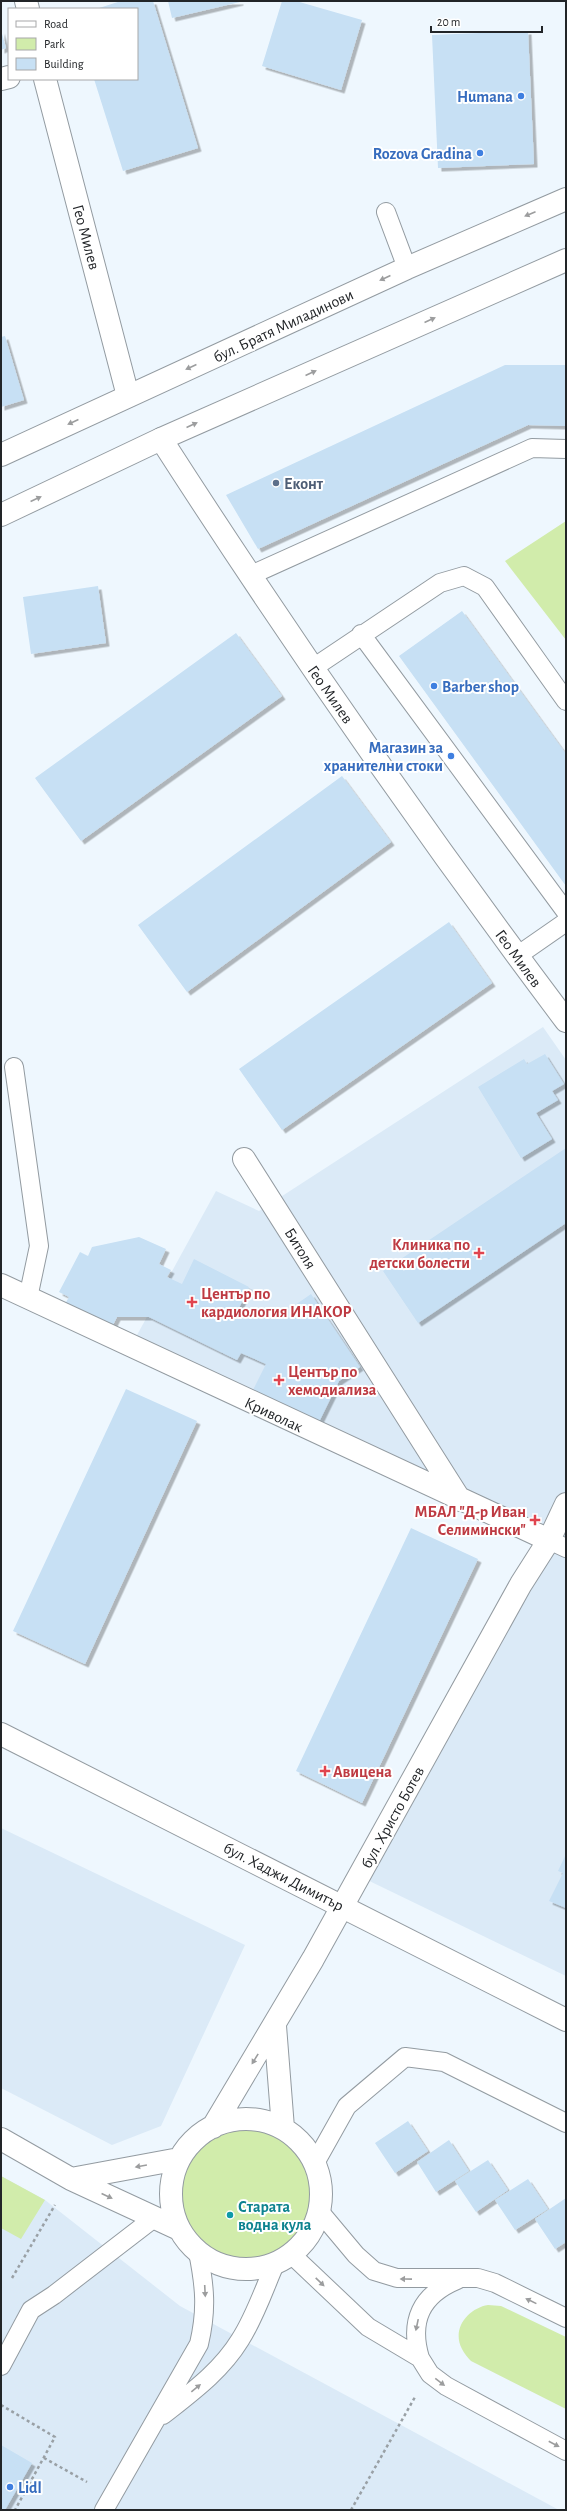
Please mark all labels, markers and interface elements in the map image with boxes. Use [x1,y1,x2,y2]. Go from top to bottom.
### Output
legend [8,8,138,80]
scale bar [431,8,542,34]
text: 20 m [437,16,460,28]
text: Road [44,18,68,30]
text: Park [44,38,65,50]
text: Building [44,58,84,70]
place label: Humana [457,89,513,105]
marker: Humana [516,91,526,101]
place label: Rozova Gradina [373,146,472,162]
marker: Rozova Gradina [475,148,485,158]
street label: Гео Милев [70,203,102,272]
one-way arrow [524,212,536,218]
one-way arrow [380,275,391,281]
street label: бул. Братя Миладинови [211,286,356,366]
one-way arrow [424,317,436,323]
one-way arrow [185,364,197,370]
one-way arrow [305,370,316,376]
one-way arrow [67,419,79,425]
one-way arrow [186,422,198,428]
place label: Еконт [284,476,324,492]
marker: Еконт [271,478,281,488]
one-way arrow [31,496,42,502]
street label: Гео Милев [304,663,356,727]
place label: Barber shop [442,679,519,695]
marker: Barber shop [429,681,439,691]
place label: Магазин за хранителни стоки [324,740,443,774]
marker: Магазин за хранителни стоки [446,751,456,761]
street label: Гео Милев [492,927,544,990]
street label: Битоля [281,1225,319,1272]
place label: Клиника по детски болести [369,1237,470,1271]
marker: Клиника по детски болести [473,1247,485,1259]
place label: Център по кардиология ИНАКОР [201,1286,352,1320]
marker: Център по кардиология ИНАКОР [186,1296,198,1308]
place label: Център по хемодиализа [288,1364,377,1398]
marker: Център по хемодиализа [273,1374,285,1386]
street label: Криволак [242,1394,306,1436]
place label: МБАЛ "Д-р Иван Селимински" [414,1504,526,1538]
marker: МБАЛ "Д-р Иван Селимински" [529,1514,541,1526]
place label: Авицена [333,1764,392,1780]
street label: бул. Христо Ботев [358,1764,428,1871]
marker: Авицена [320,1766,330,1776]
street label: бул. Хаджи Димитър [220,1840,346,1915]
one-way arrow [251,2053,258,2065]
one-way arrow [135,2164,147,2170]
one-way arrow [101,2193,112,2199]
place label: Старата водна кула [238,2199,312,2234]
marker: Старата водна кула [225,2210,235,2220]
one-way arrow [400,2275,412,2282]
one-way arrow [315,2277,325,2286]
one-way arrow [201,2285,208,2297]
one-way arrow [525,2298,537,2304]
one-way arrow [413,2319,419,2331]
one-way arrow [435,2377,445,2385]
one-way arrow [191,2384,202,2393]
one-way arrow [548,2441,560,2448]
place label: Lidl [18,2480,42,2496]
marker: Lidl [5,2482,15,2492]

